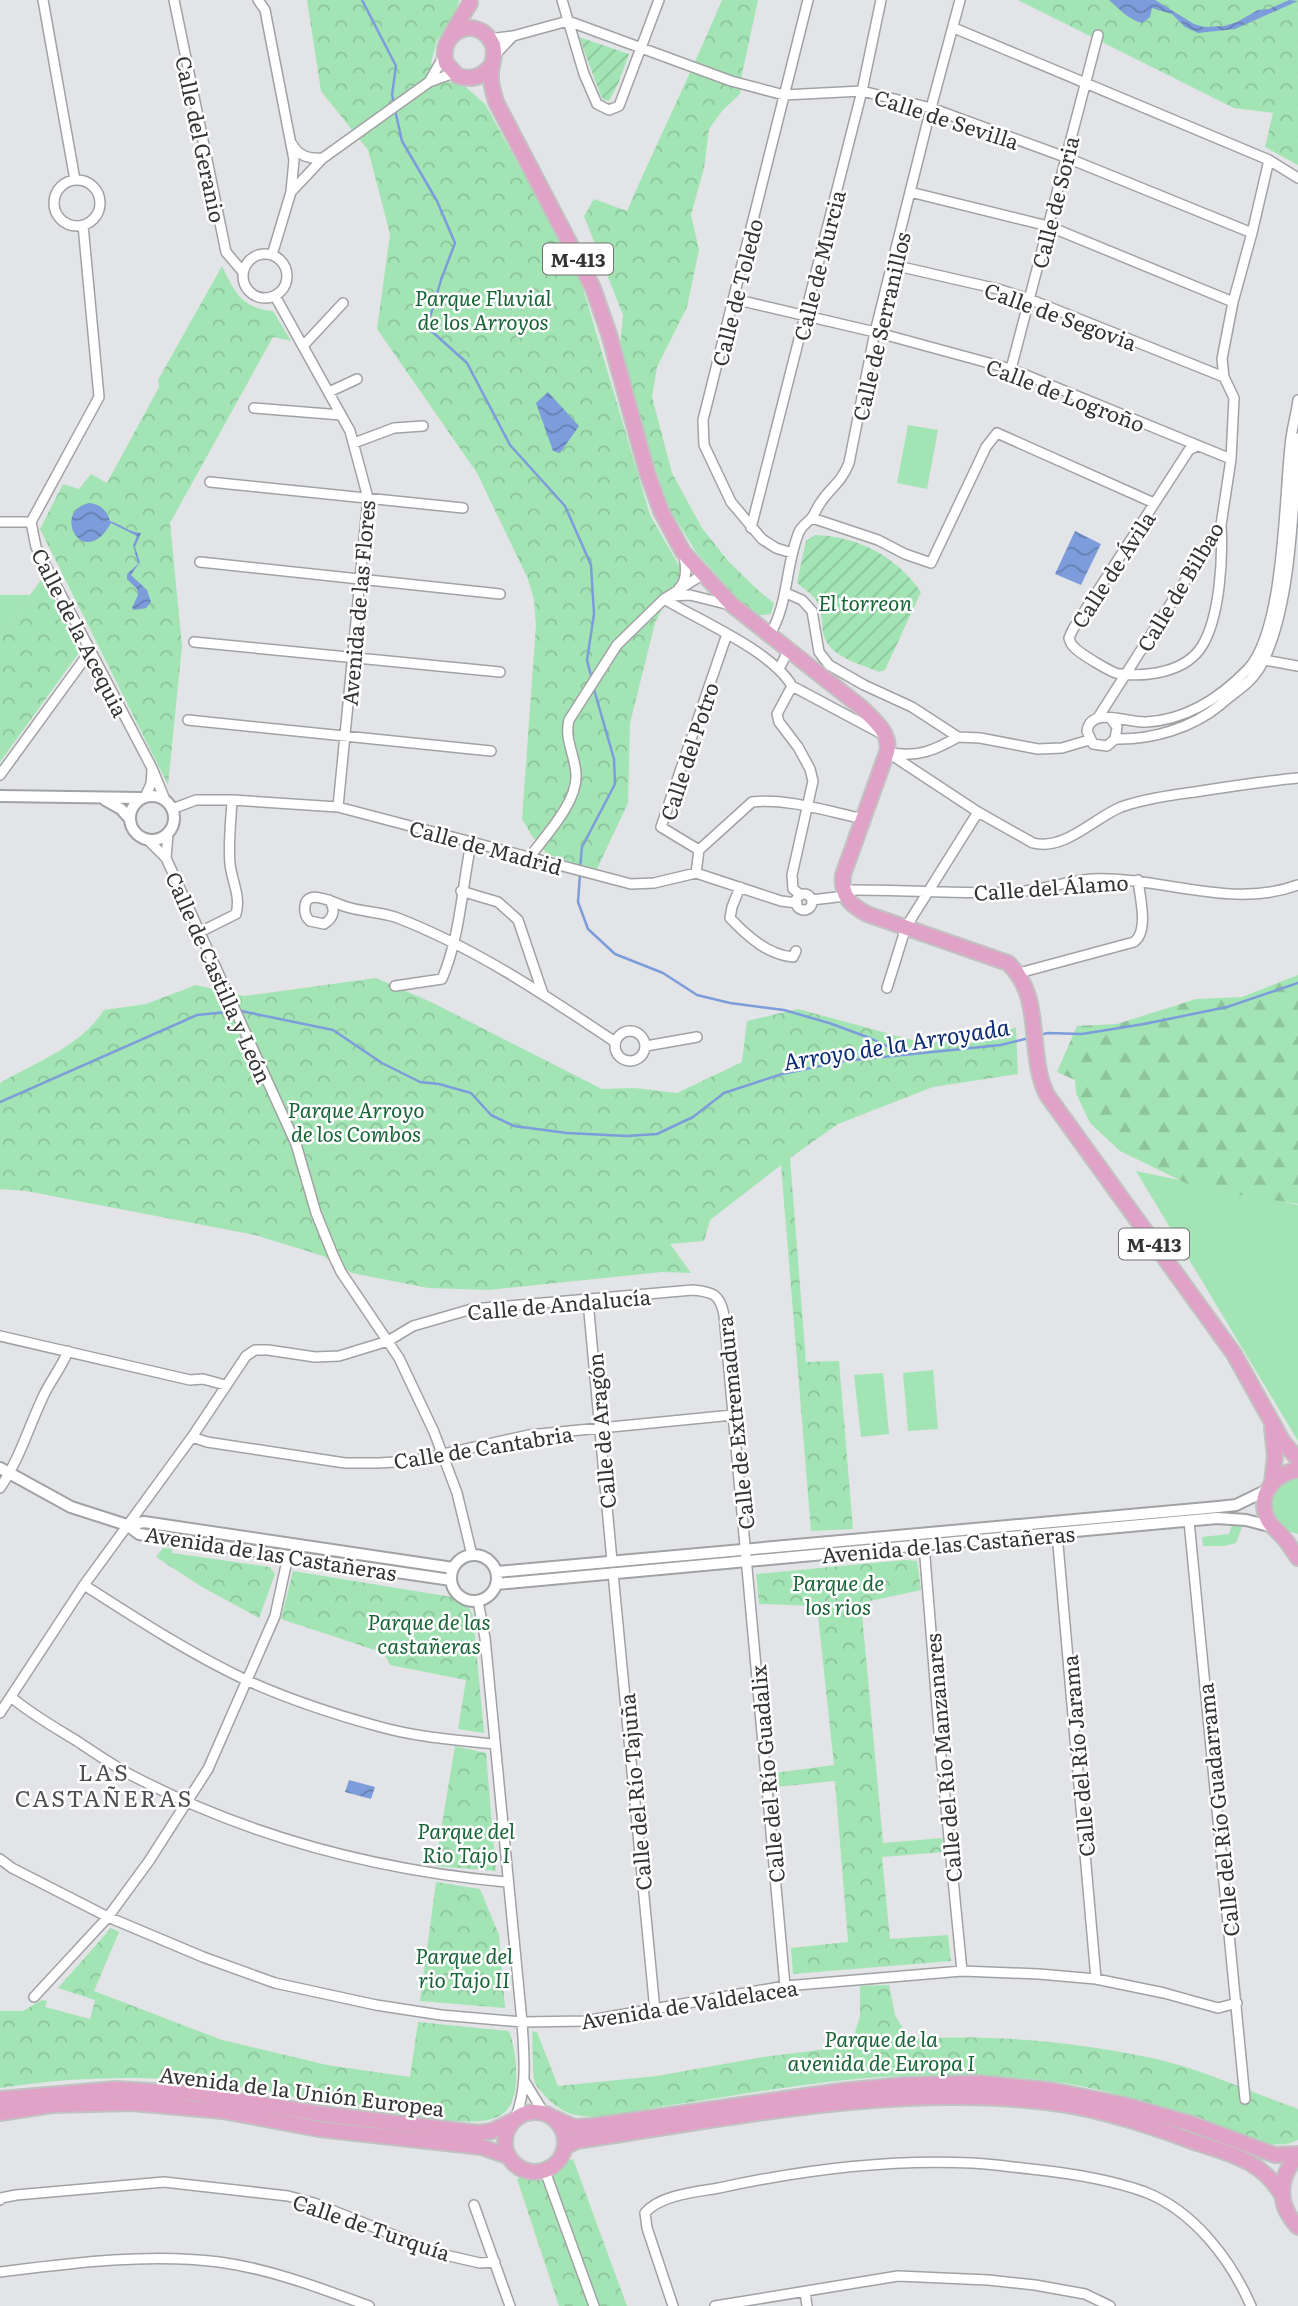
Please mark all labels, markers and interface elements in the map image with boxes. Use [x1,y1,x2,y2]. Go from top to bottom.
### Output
street label: Calle del Geranio [169,53,235,225]
street label: Calle de Sevilla [871,80,1024,156]
street label: Calle de Soria [1023,132,1086,271]
street label: Calle de Murcia [784,186,852,344]
street label: Calle de Toledo [703,215,769,369]
street label: Calle de Serranillos [843,229,917,423]
road number: M-413 [543,244,613,274]
street label: Calle de Segovia [981,273,1142,357]
park label: Parque Fluvial de los Arroyos [415,281,552,336]
street label: Calle de Logroño [982,349,1150,439]
street label: Avenida de las Flores [333,499,381,707]
street label: Calle de Ávila [1063,504,1162,634]
street label: Calle de Bilbao [1128,515,1230,657]
street label: Calle de la Acequia [25,542,137,722]
park label: El torreon [818,586,912,617]
street label: Calle del Potro [651,678,725,824]
street label: Calle de Madrid [406,811,566,881]
street label: Calle del Álamo [972,865,1130,907]
street label: Calle de Castilla y León [159,866,281,1088]
water label: Arroyo de la Arroyada [780,1008,1012,1078]
park label: Parque Arroyo de los Combos [287,1093,425,1148]
road number: M-413 [1119,1228,1189,1260]
street label: Calle de Andalucía [466,1279,653,1326]
street label: Calle de Extremadura [707,1314,761,1531]
street label: Calle de Aragón [578,1352,622,1510]
street label: Calle de Cantabria [391,1416,576,1475]
street label: Avenida de las Castañeras [820,1516,1076,1570]
street label: Avenida de las Castañeras [143,1517,399,1587]
park label: Parque de los rios [792,1566,884,1621]
park label: Parque de las castañeras [367,1605,491,1660]
street label: Calle del Río Manzanares [916,1632,968,1884]
street label: Calle del Río Jarama [1053,1653,1101,1858]
street label: Calle del Río Guadalix [741,1664,791,1884]
street label: Calle del Río Guadarrama [1188,1681,1246,1938]
street label: Calle del Río Tajuña [610,1691,658,1892]
district label: LAS CASTAÑERAS [15,1754,193,1814]
park label: Parque del Rio Tajo I [417,1814,515,1869]
park label: Parque del rio Tajo II [415,1939,513,1994]
street label: Avenida de Valdelacea [578,1970,800,2035]
park label: Parque de la avenida de Europa I [787,2022,975,2077]
street label: Avenida de la Unión Europea [158,2057,447,2123]
street label: Calle de Turquía [289,2185,456,2268]

